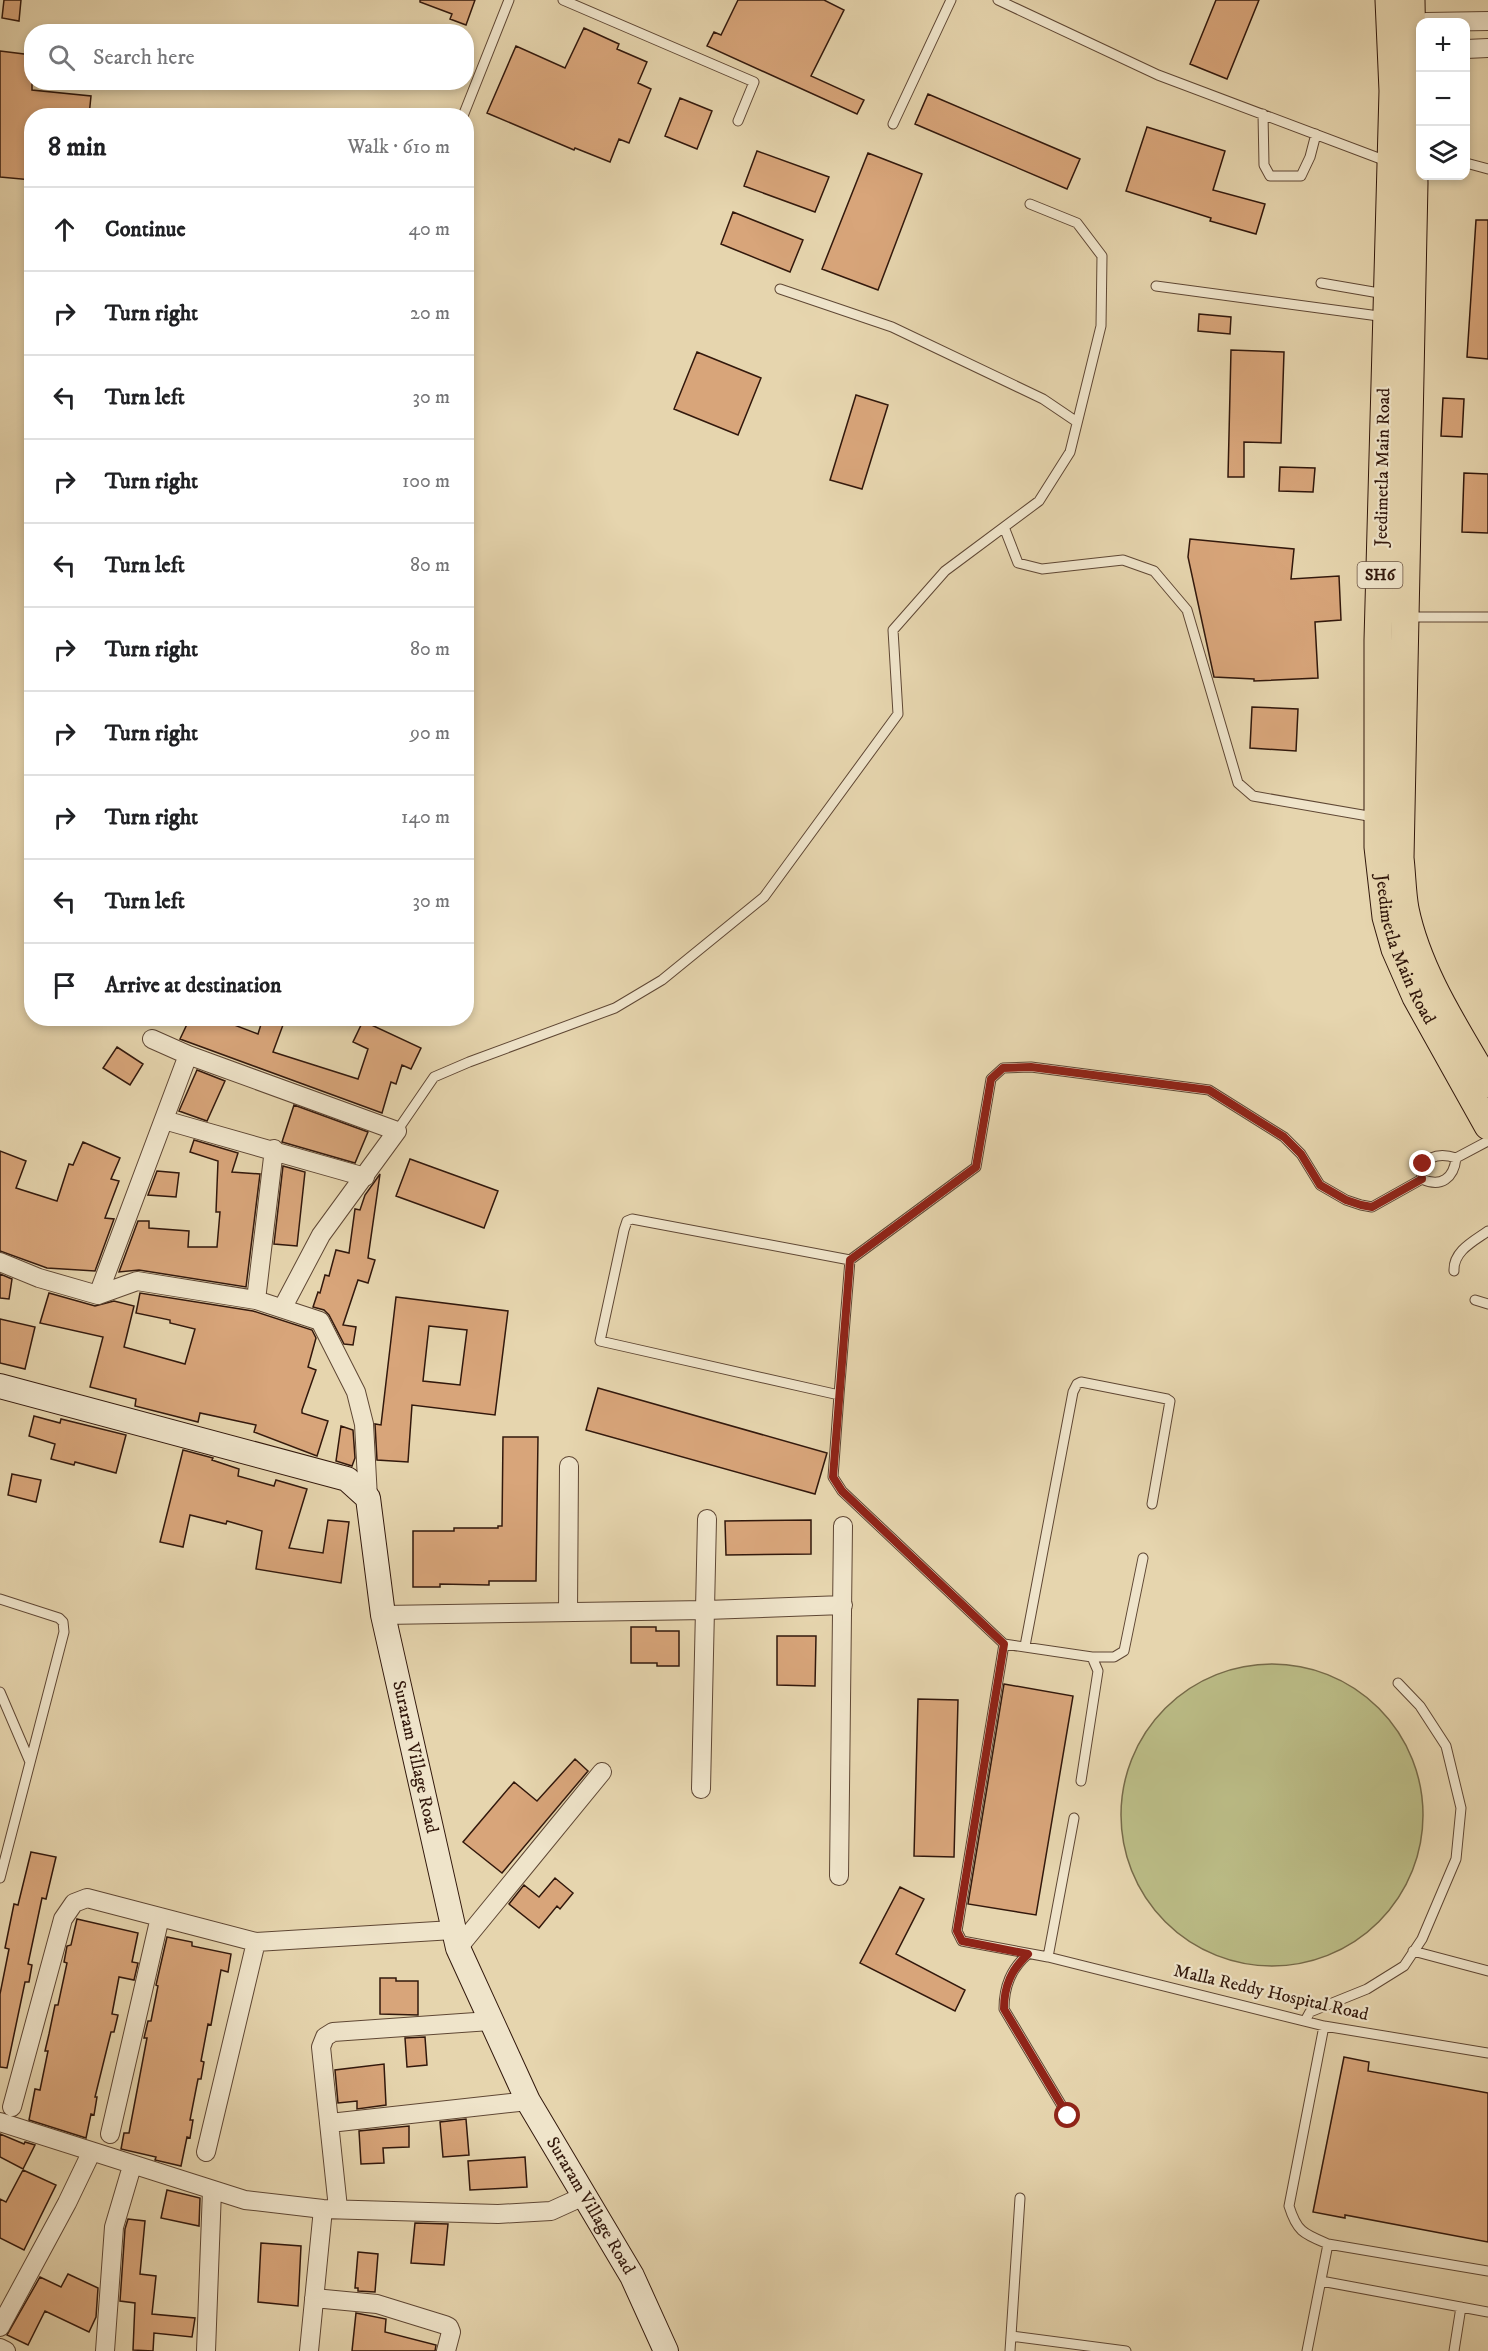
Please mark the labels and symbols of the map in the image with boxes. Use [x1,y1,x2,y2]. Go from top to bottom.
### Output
street label: Jeedimetla Main Road [1371,388,1395,548]
road number: SH6 [1358,562,1402,588]
street label: Jeedimetla Main Road [1370,871,1440,1028]
route end [1409,1150,1435,1176]
street label: Suraram Village Road [387,1678,443,1835]
street label: Malla Reddy Hospital Road [1171,1960,1371,2026]
route start [1054,2102,1080,2128]
street label: Suraram Village Road [541,2133,640,2278]

